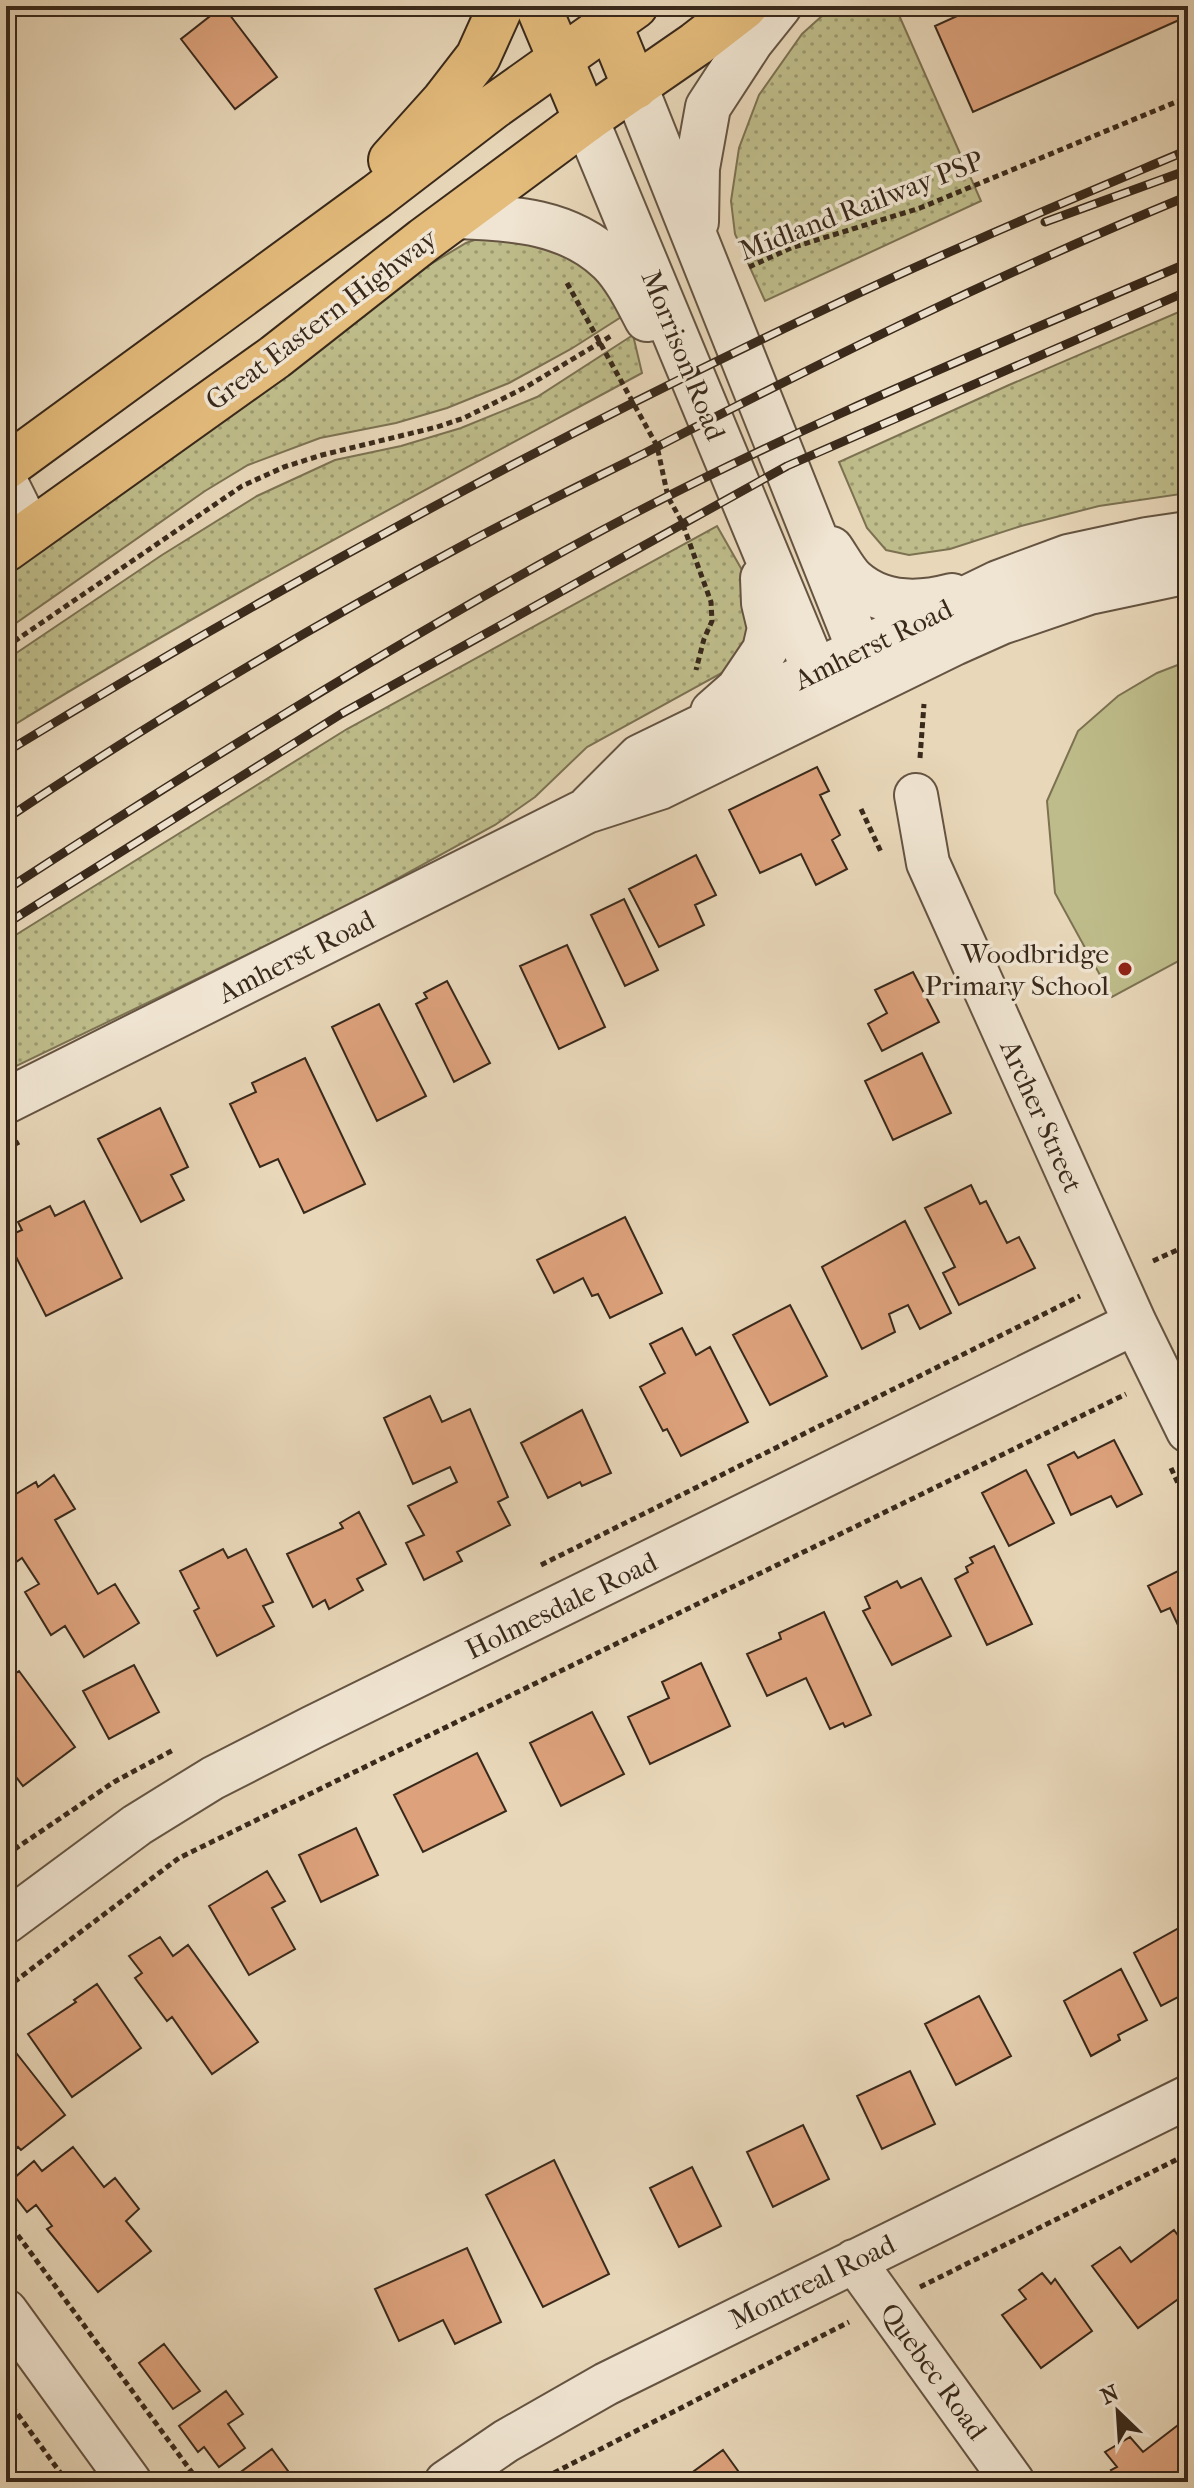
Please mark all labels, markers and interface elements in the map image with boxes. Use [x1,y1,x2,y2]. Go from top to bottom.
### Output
street label: Midland Railway PSP [735,144,988,267]
street label: Great Eastern Highway [199,221,444,417]
street label: Morrison Road [634,265,733,446]
street label: Amherst Road [788,592,958,697]
street label: Amherst Road [211,902,381,1011]
place label: Woodbridge Primary School [925,937,1109,1002]
marker: Woodbridge Primary School [1116,960,1134,978]
street label: Archer Street [993,1034,1090,1198]
street label: Holmesdale Road [460,1545,663,1666]
street label: Montreal Road [724,2227,901,2336]
street label: Quebec Road [873,2297,995,2446]
north arrow [1078,2372,1158,2452]
text: N [1097,2379,1123,2410]

